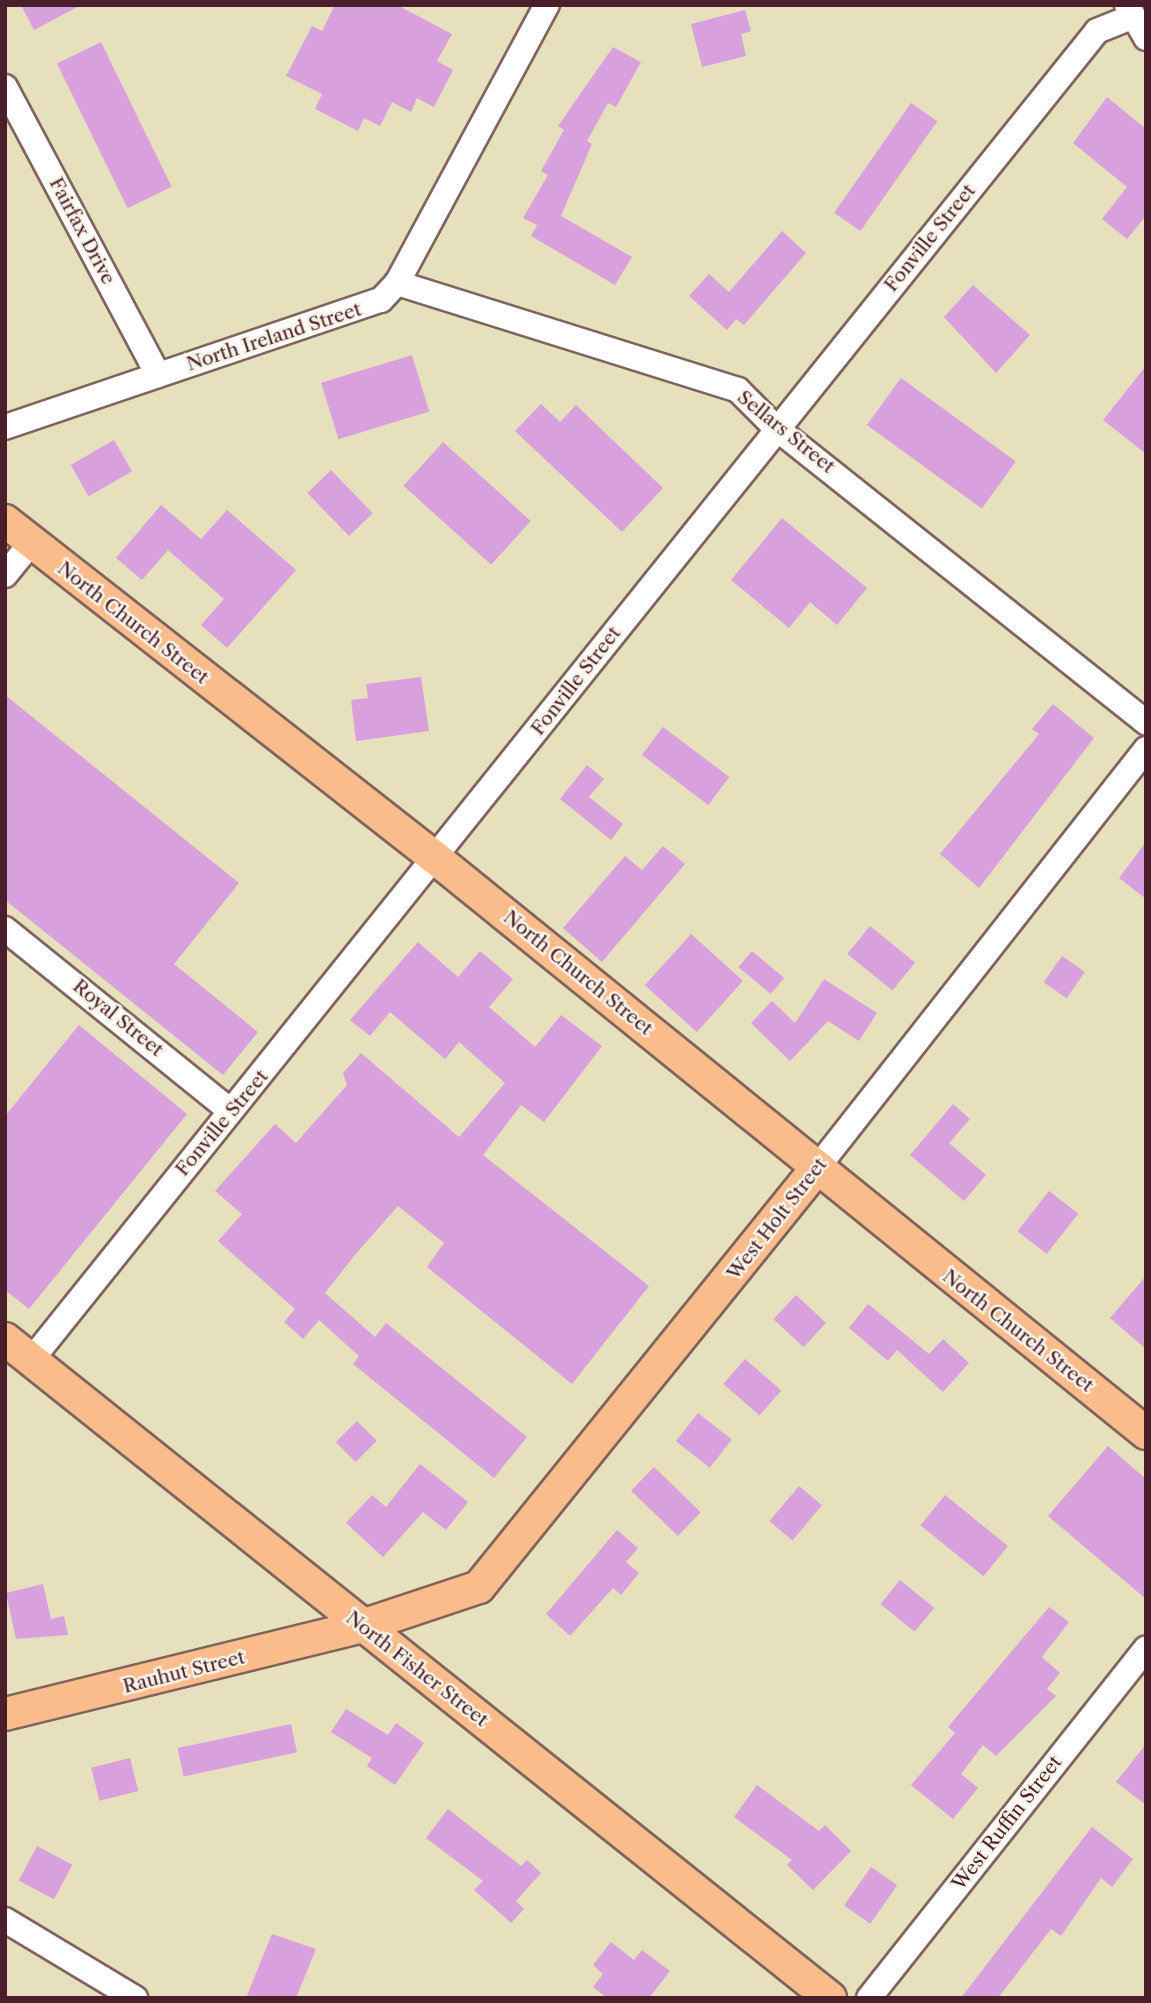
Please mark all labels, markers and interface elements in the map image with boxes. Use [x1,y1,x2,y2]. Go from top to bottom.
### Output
street label: Fairfax Drive [44,174,120,288]
street label: Fonville Street [880,180,980,296]
street label: North Ireland Street [184,298,364,376]
street label: Sellars Street [733,386,839,478]
street label: North Church Street [53,557,213,689]
street label: Fonville Street [527,622,625,740]
street label: North Church Street [499,906,657,1040]
street label: Royal Street [68,975,168,1061]
street label: Fonville Street [171,1065,273,1181]
street label: West Holt Street [722,1153,832,1285]
street label: North Church Street [938,1265,1098,1397]
street label: North Fisher Street [341,1606,493,1732]
street label: Rauhut Street [121,1646,247,1698]
street label: West Ruffin Street [947,1751,1067,1895]

